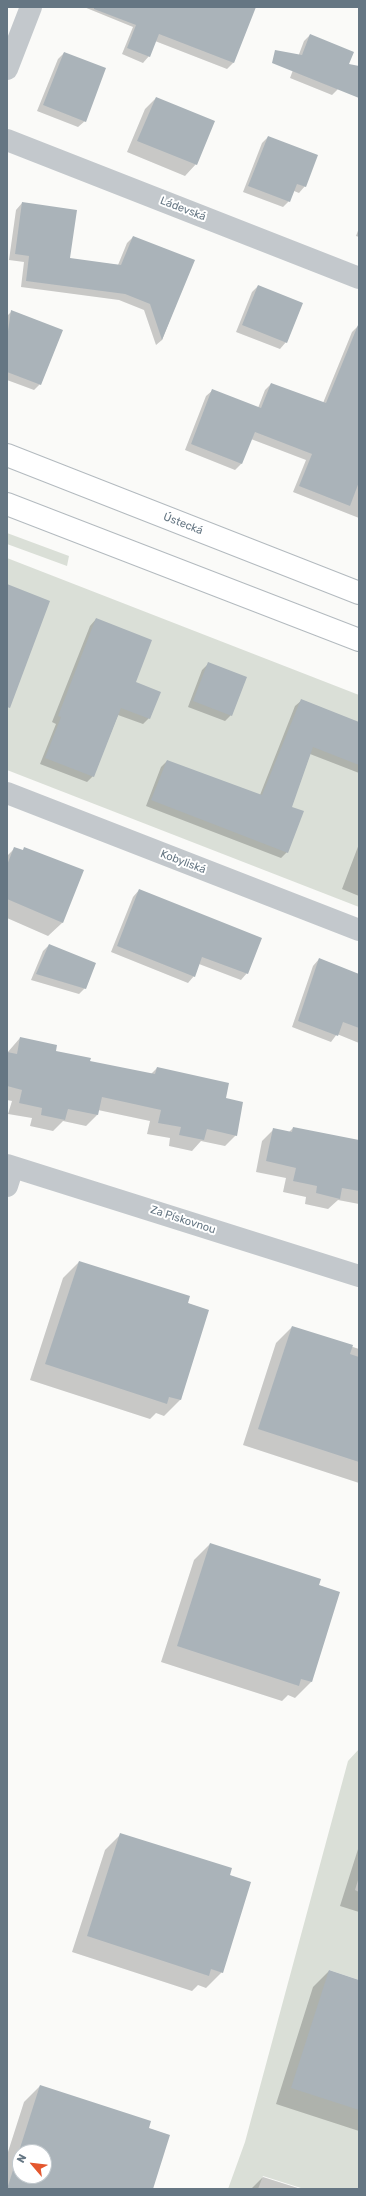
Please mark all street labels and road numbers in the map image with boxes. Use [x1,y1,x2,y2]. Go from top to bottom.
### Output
street label: Ládevská [158,194,208,224]
street label: Ústecká [161,510,205,538]
street label: Kobyliská [158,847,208,877]
street label: Za Pískovnou [149,1203,217,1237]

